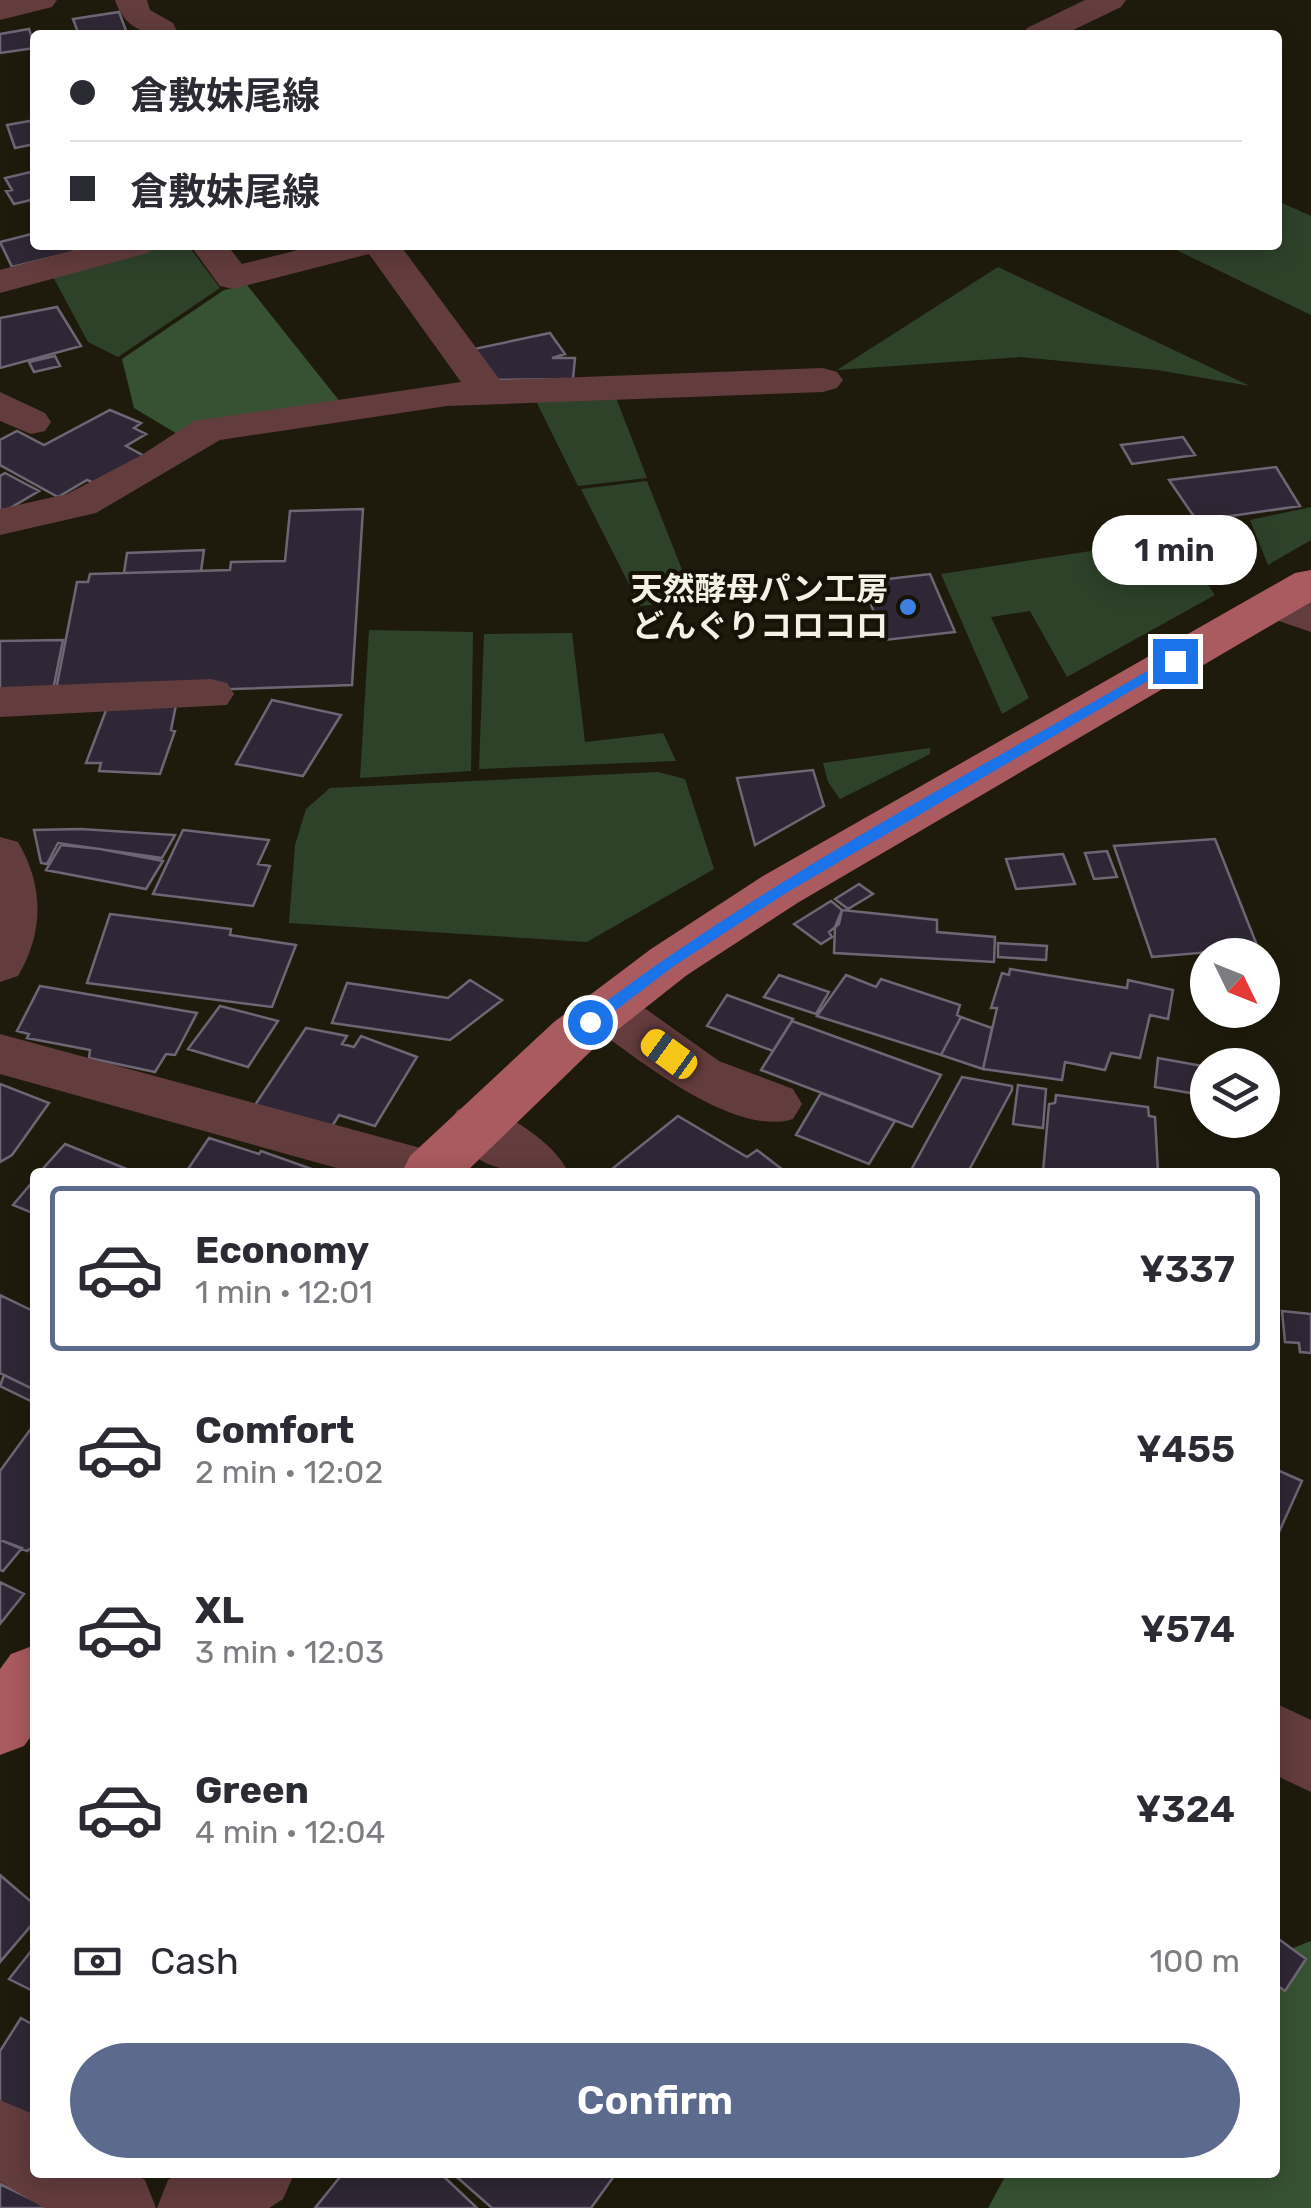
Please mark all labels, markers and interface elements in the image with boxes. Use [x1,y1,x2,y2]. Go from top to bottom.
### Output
text: 倉敷妹尾線 [130,73,320,119]
text: 倉敷妹尾線 [130,169,320,215]
callout: 1 min [1092,516,1258,586]
text: 1 min [1134,531,1215,569]
place label: 天然酵母パン工房 どんぐりコロコロ [630,570,888,645]
marker: 天然酵母パン工房 どんぐりコロコロ [897,596,919,618]
route end [1153,639,1198,684]
north arrow [1190,938,1280,1028]
map controls [1190,938,1280,1138]
route start [568,1000,613,1045]
car [636,1024,702,1084]
button: layers [1190,1048,1280,1138]
icon: car [75,1224,165,1314]
text: Economy [195,1227,369,1273]
text: ¥337 [1139,1246,1235,1292]
text: 1 min · 12:01 [195,1273,373,1311]
icon: car [75,1404,165,1494]
text: Comfort [195,1407,354,1453]
text: ¥455 [1136,1426,1235,1472]
text: 2 min · 12:02 [195,1453,383,1491]
icon: car [75,1584,165,1674]
text: XL [195,1587,244,1633]
text: ¥574 [1140,1606,1235,1652]
text: 3 min · 12:03 [195,1633,384,1671]
icon: car [75,1764,165,1854]
text: Green [195,1767,309,1813]
text: ¥324 [1136,1786,1235,1832]
text: 4 min · 12:04 [195,1813,385,1851]
icon: cash [70,1934,125,1989]
text: Cash [150,1938,239,1984]
text: 100 m [1149,1942,1240,1980]
button: Confirm [70,2043,1240,2158]

